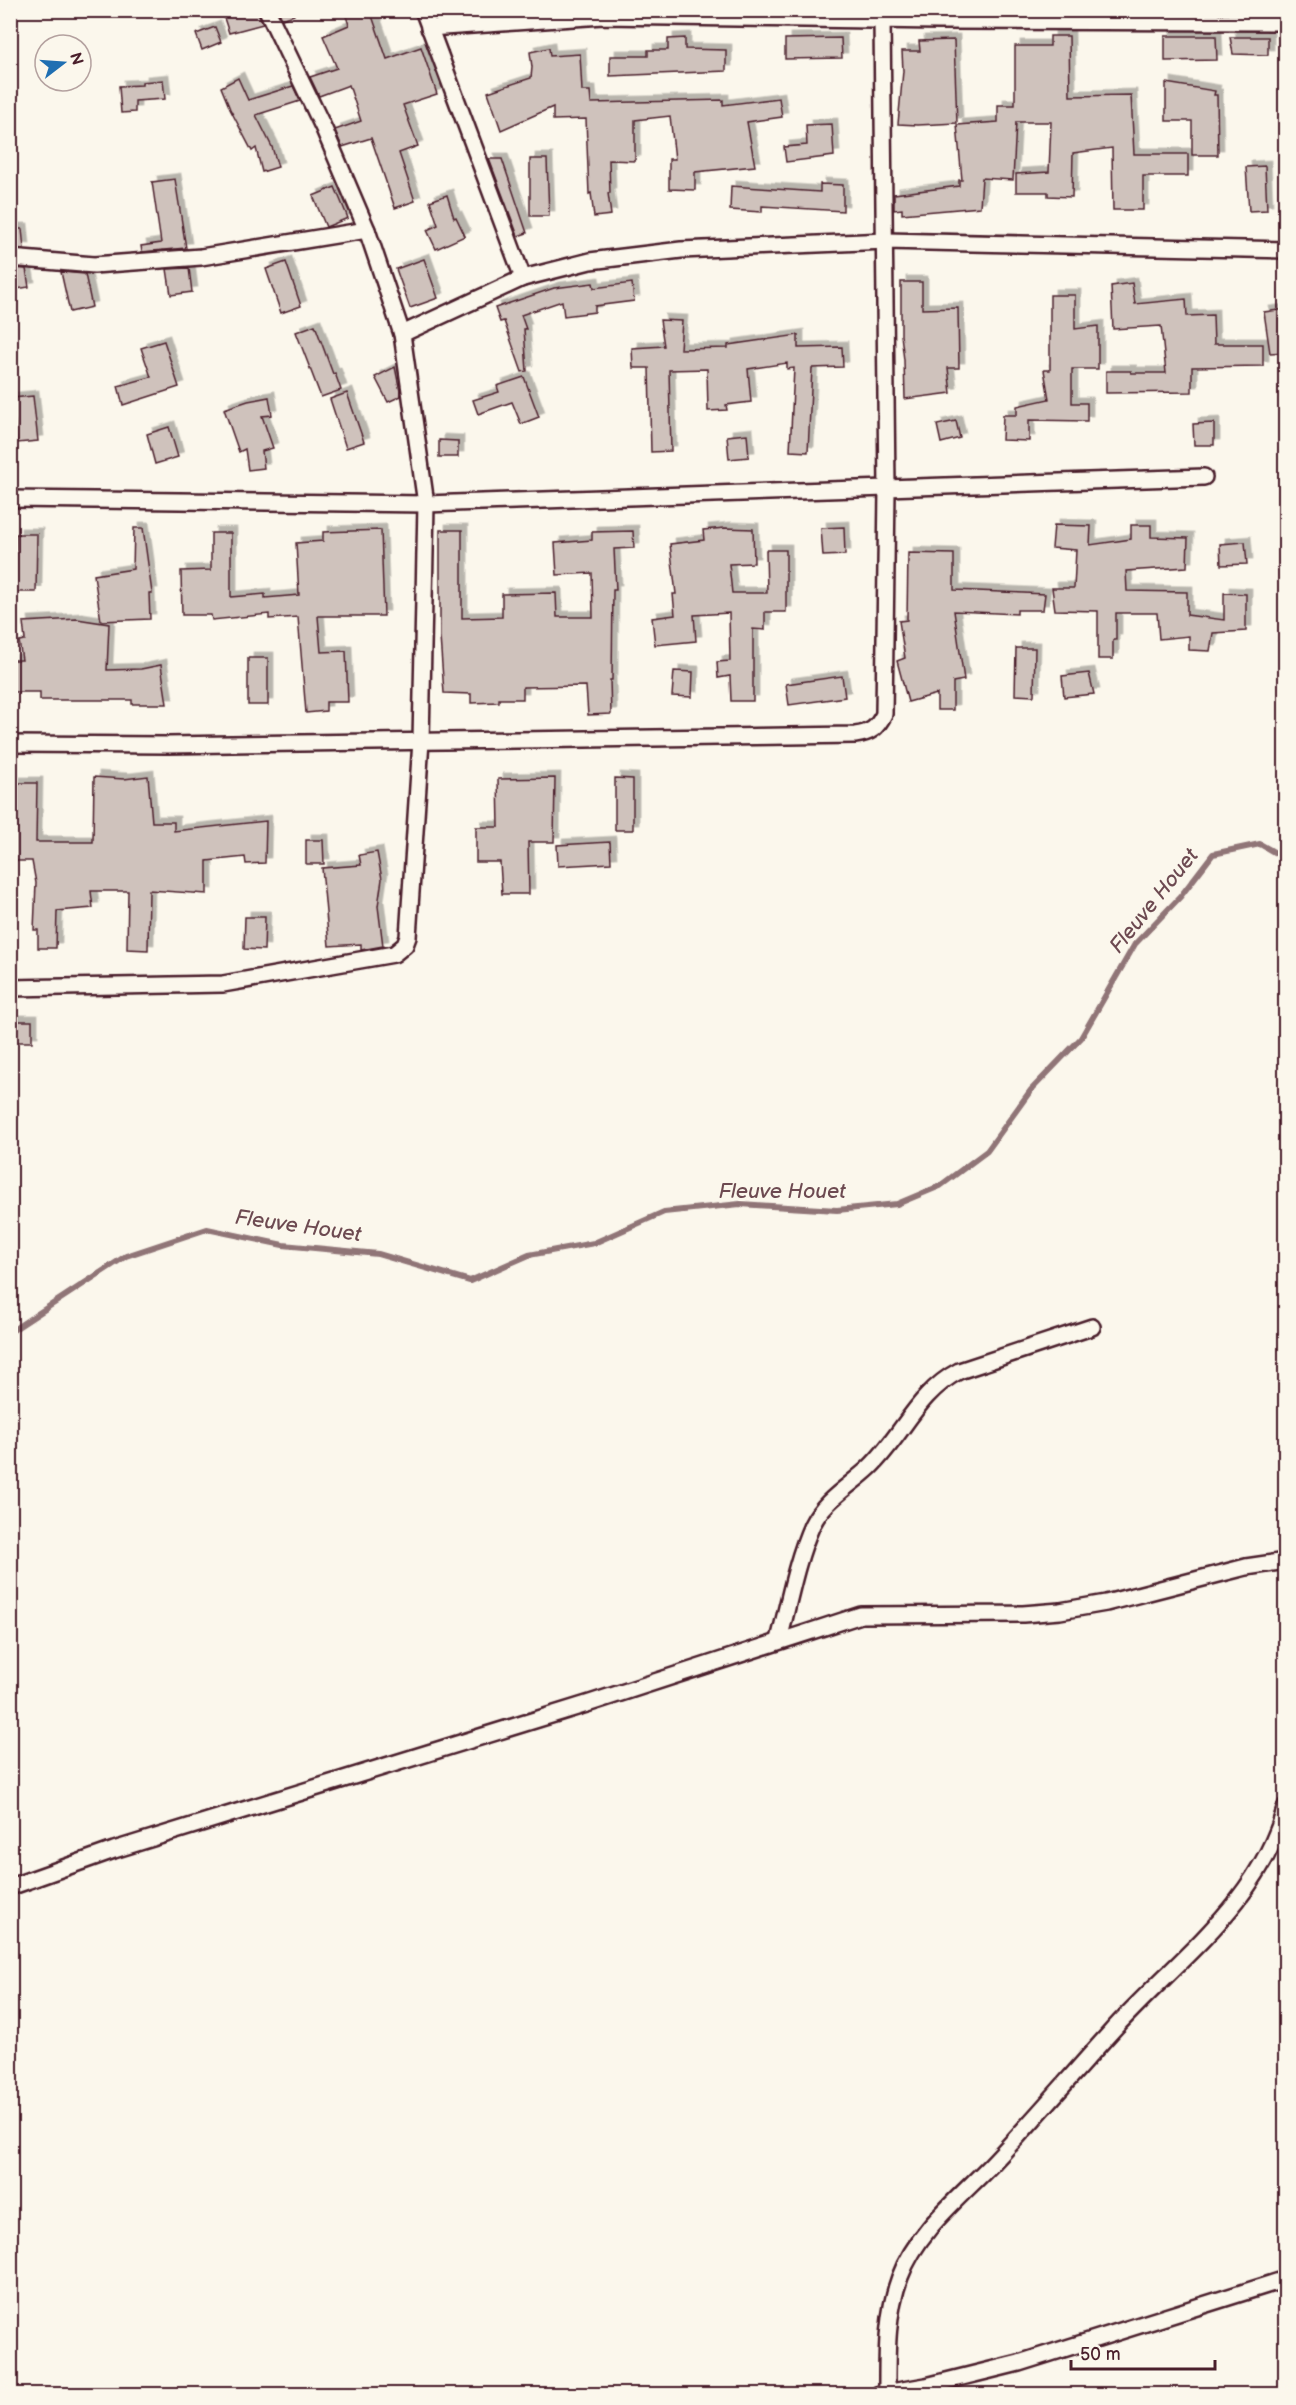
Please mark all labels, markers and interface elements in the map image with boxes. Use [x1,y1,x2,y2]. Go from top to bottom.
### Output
north arrow [33,33,93,93]
text: N [65,51,87,68]
water label: Fleuve Houet [1104,843,1204,958]
water label: Fleuve Houet [718,1179,846,1204]
water label: Fleuve Houet [233,1205,363,1247]
scale bar [1071,2333,1215,2371]
text: 50 m [1080,2344,1121,2365]

